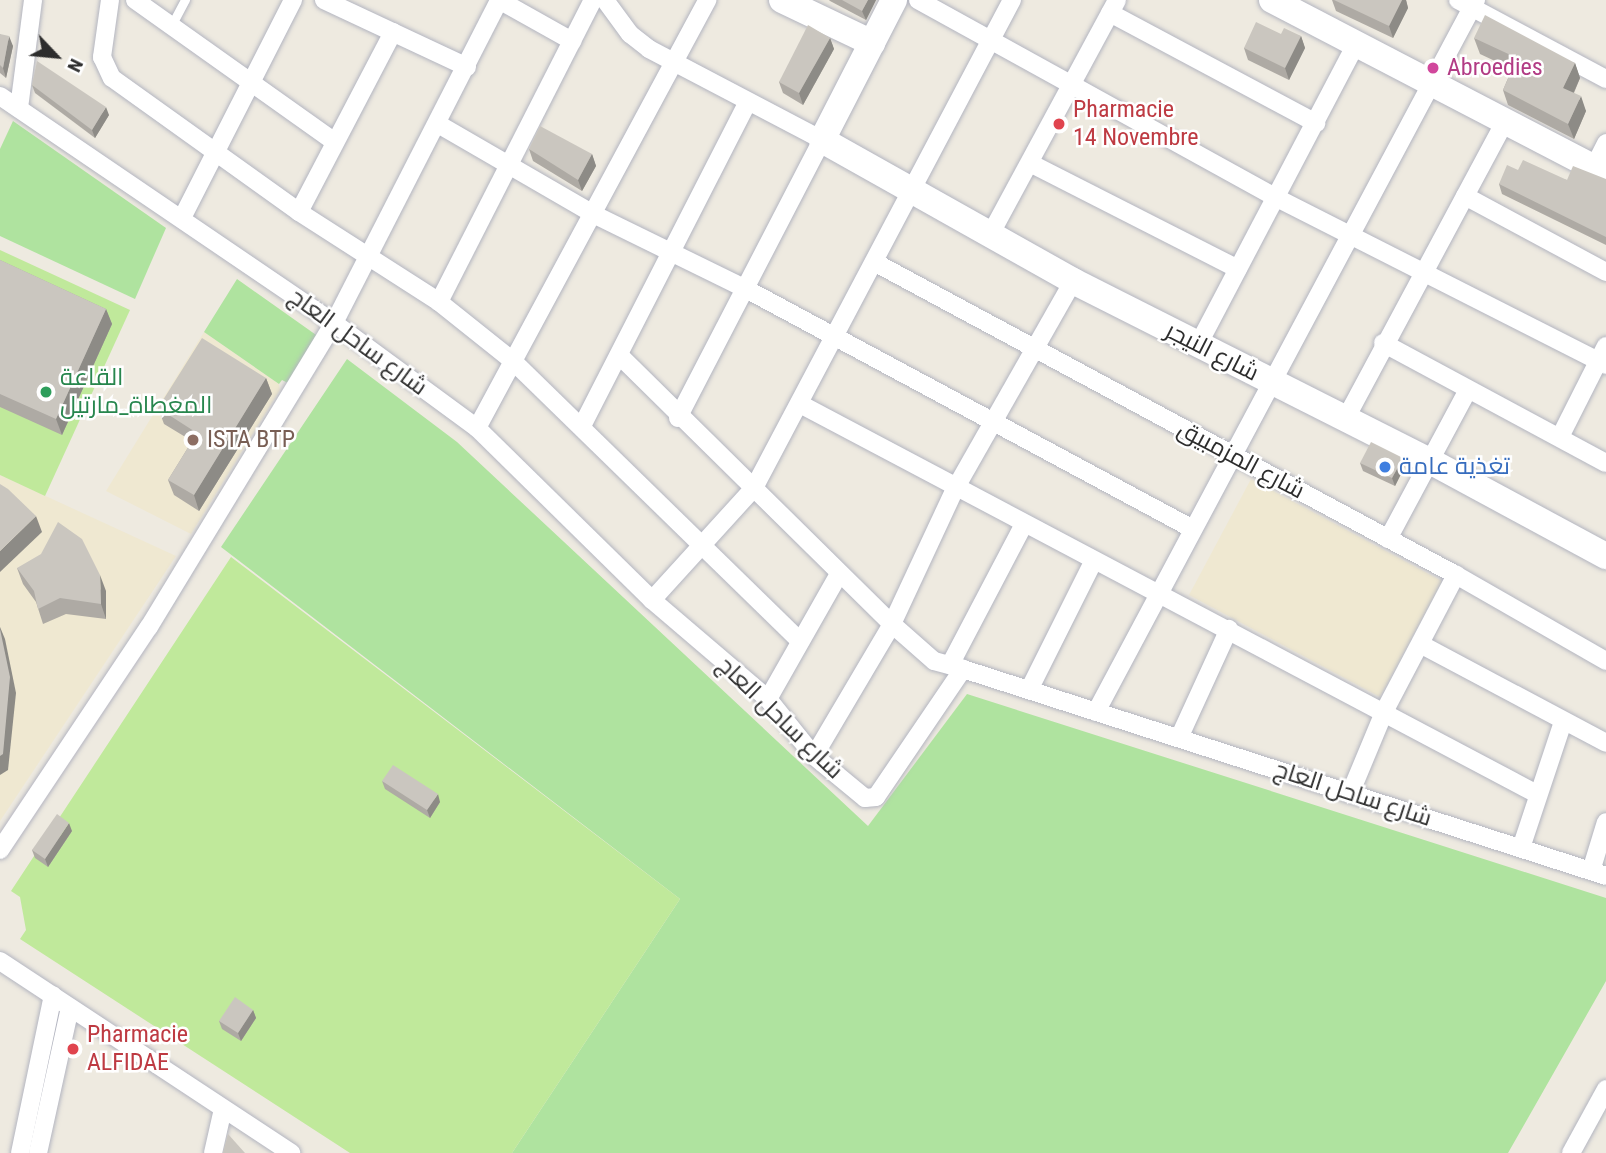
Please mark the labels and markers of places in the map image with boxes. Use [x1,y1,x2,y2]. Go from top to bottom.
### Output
place label: Abroedies [1447,54,1543,82]
marker: Abroedies [1425,60,1441,76]
place label: Pharmacie 14 Novembre [1073,96,1199,152]
marker: Pharmacie 14 Novembre [1051,116,1067,132]
place label: القاعة المغطاة_مارتيل [60,364,212,420]
marker: القاعة المغطاة_مارتيل [38,384,54,400]
place label: ISTA BTP [207,426,295,454]
marker: ISTA BTP [185,432,201,448]
place label: تغذية عامة [1399,453,1510,481]
marker: تغذية عامة [1377,459,1393,475]
place label: Pharmacie ALFIDAE [87,1021,188,1077]
marker: Pharmacie ALFIDAE [65,1041,81,1057]

